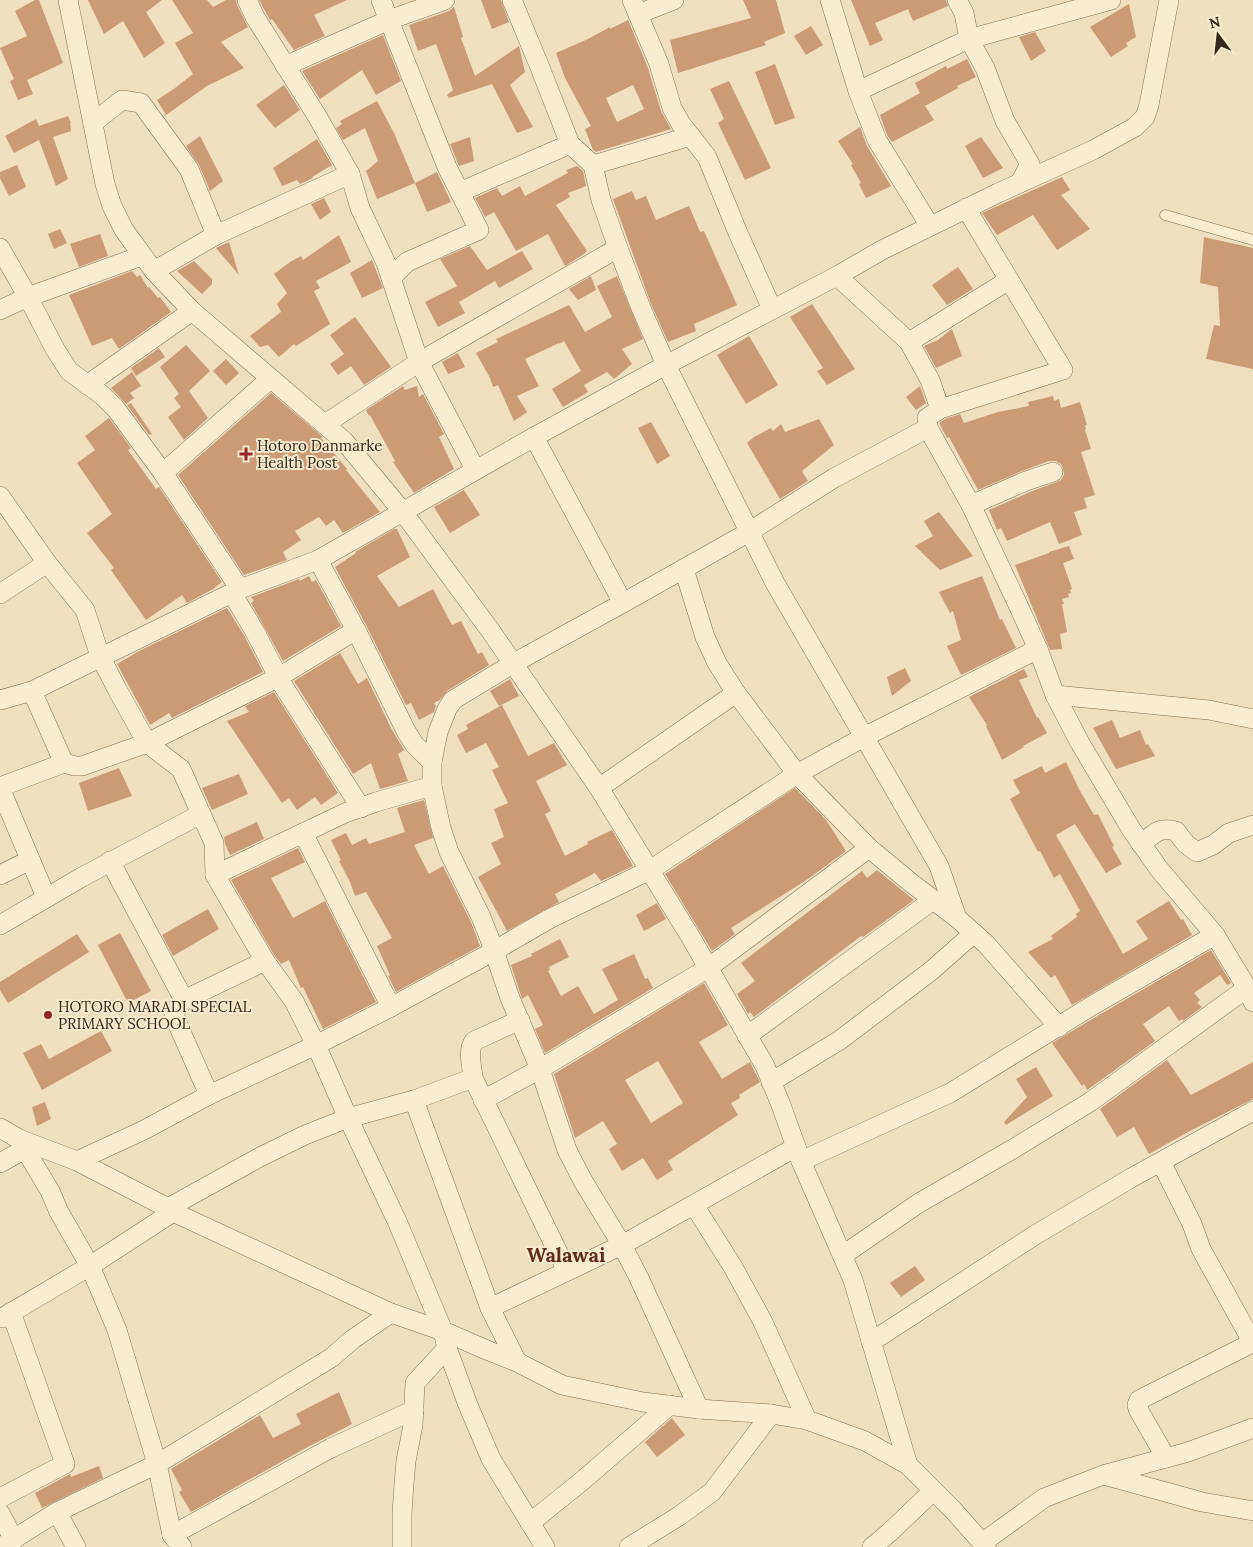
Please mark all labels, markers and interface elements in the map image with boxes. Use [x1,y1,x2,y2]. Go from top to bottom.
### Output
north arrow [1193,10,1243,60]
text: N [1207,12,1222,33]
place label: Hotoro Danmarke Health Post [257,436,382,472]
marker: Hotoro Danmarke Health Post [239,447,253,461]
place label: HOTORO MARADI SPECIAL PRIMARY SCHOOL [58,997,251,1033]
marker: HOTORO MARADI SPECIAL PRIMARY SCHOOL [42,1009,54,1021]
district label: Walawai [526,1242,606,1267]

